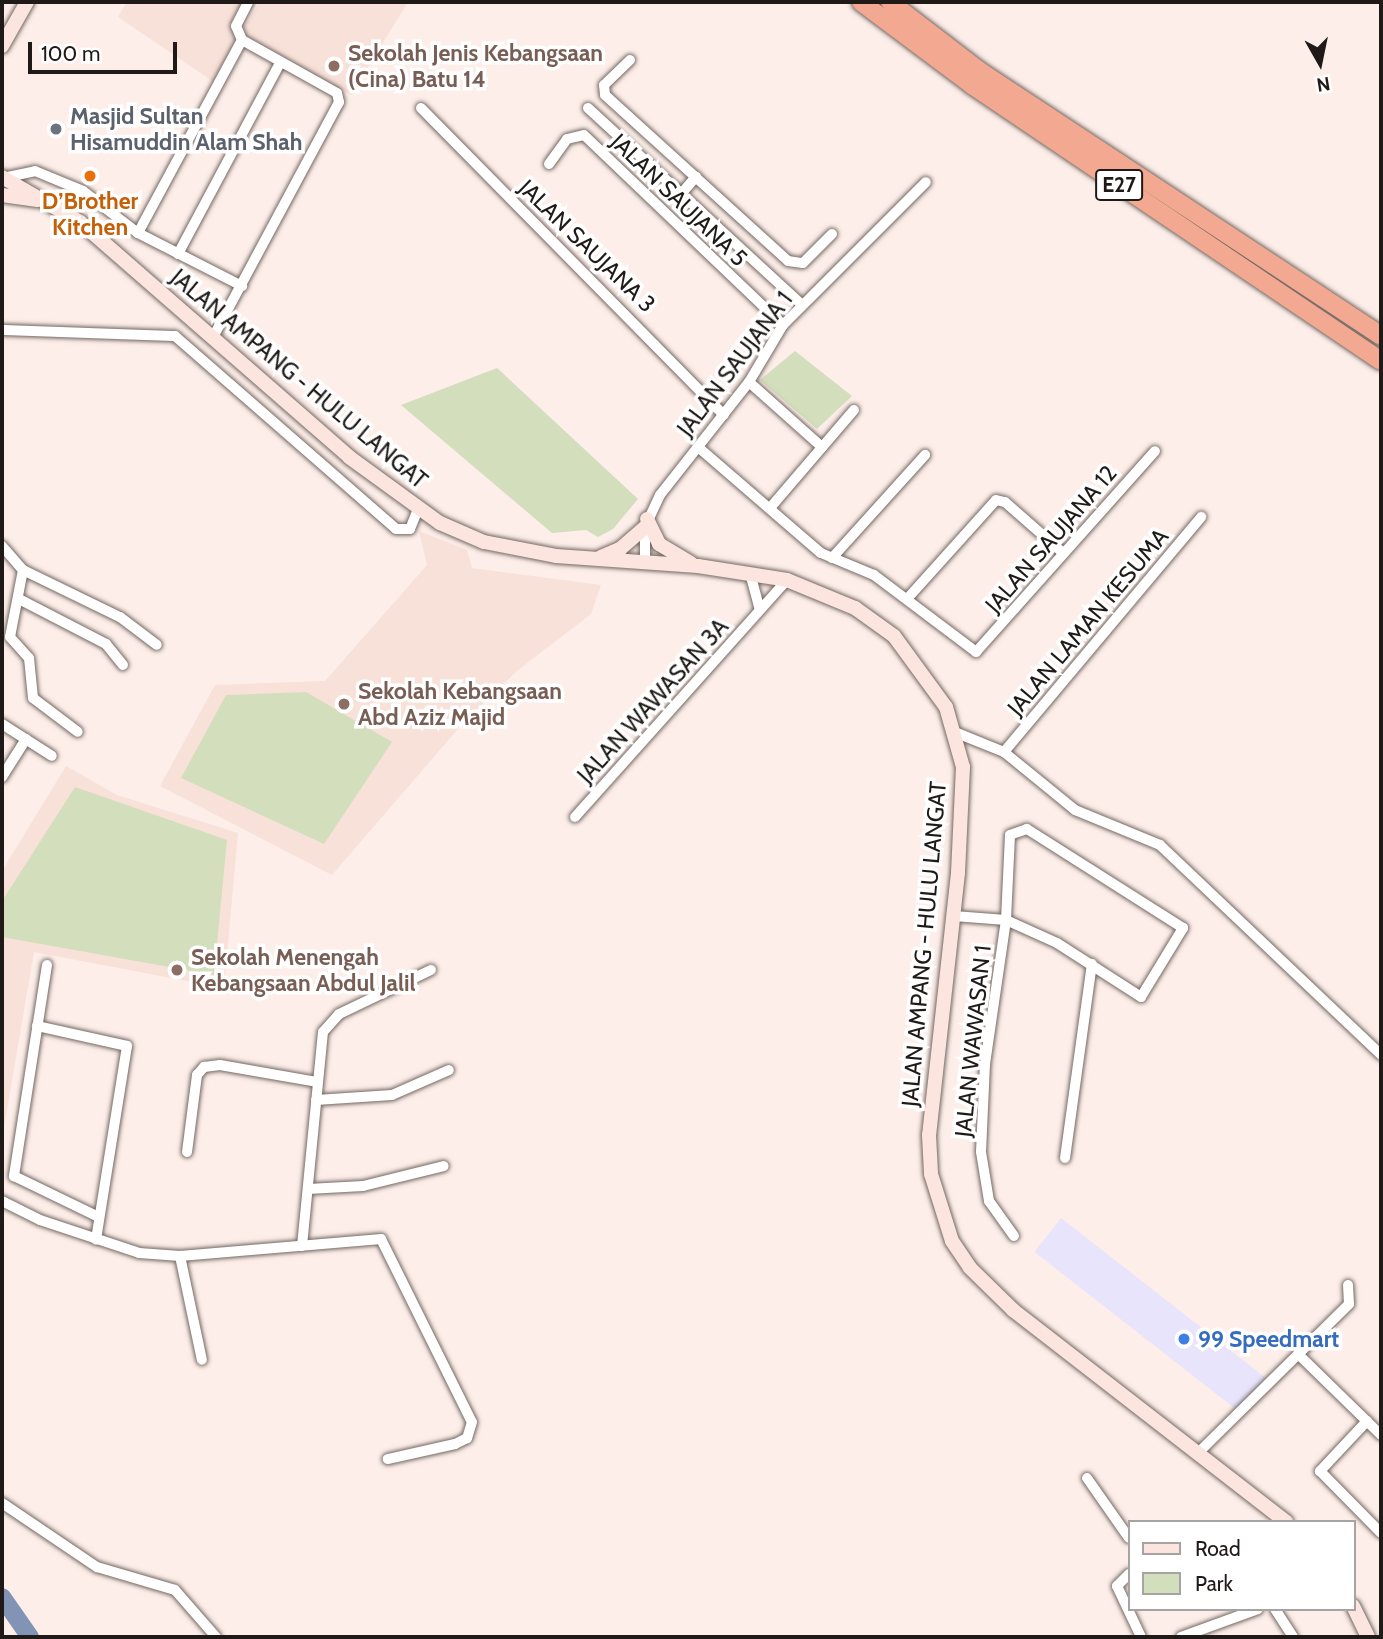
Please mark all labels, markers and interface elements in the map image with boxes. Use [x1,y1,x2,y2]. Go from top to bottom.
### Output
scale bar [32,28,180,72]
north arrow [1285,28,1355,98]
place label: Sekolah Jenis Kebangsaan (Cina) Batu 14 [348,39,603,93]
text: 100 m [41,41,100,66]
marker: Sekolah Jenis Kebangsaan (Cina) Batu 14 [326,58,342,74]
text: N [1315,72,1332,97]
place label: Masjid Sultan Hisamuddin Alam Shah [70,102,302,156]
marker: Masjid Sultan Hisamuddin Alam Shah [48,121,64,137]
street label: JALAN SAUJANA 5 [605,128,753,272]
marker: D’Brother Kitchen [82,168,98,184]
road number: E27 [1094,168,1144,202]
street label: JALAN SAUJANA 3 [513,174,661,318]
place label: D’Brother Kitchen [42,187,138,241]
street label: JALAN AMPANG - HULU LANGAT [165,264,433,494]
street label: JALAN SAUJANA 1 [672,286,798,442]
street label: JALAN SAUJANA 12 [980,460,1122,618]
street label: JALAN LAMAN KESUMA [1002,523,1174,721]
street label: JALAN WAWASAN 3A [572,613,734,789]
place label: Sekolah Kebangsaan Abd Aziz Majid [358,677,562,731]
marker: Sekolah Kebangsaan Abd Aziz Majid [336,696,352,712]
street label: JALAN AMPANG - HULU LANGAT [896,780,952,1108]
place label: Sekolah Menengah Kebangsaan Abdul Jalil [191,943,416,997]
street label: JALAN WAWASAN 1 [949,944,997,1138]
marker: Sekolah Menengah Kebangsaan Abdul Jalil [169,962,185,978]
place label: 99 Speedmart [1198,1325,1339,1353]
marker: 99 Speedmart [1176,1331,1192,1347]
legend [1128,1520,1355,1611]
text: Road [1195,1536,1241,1561]
text: Park [1195,1571,1233,1596]

